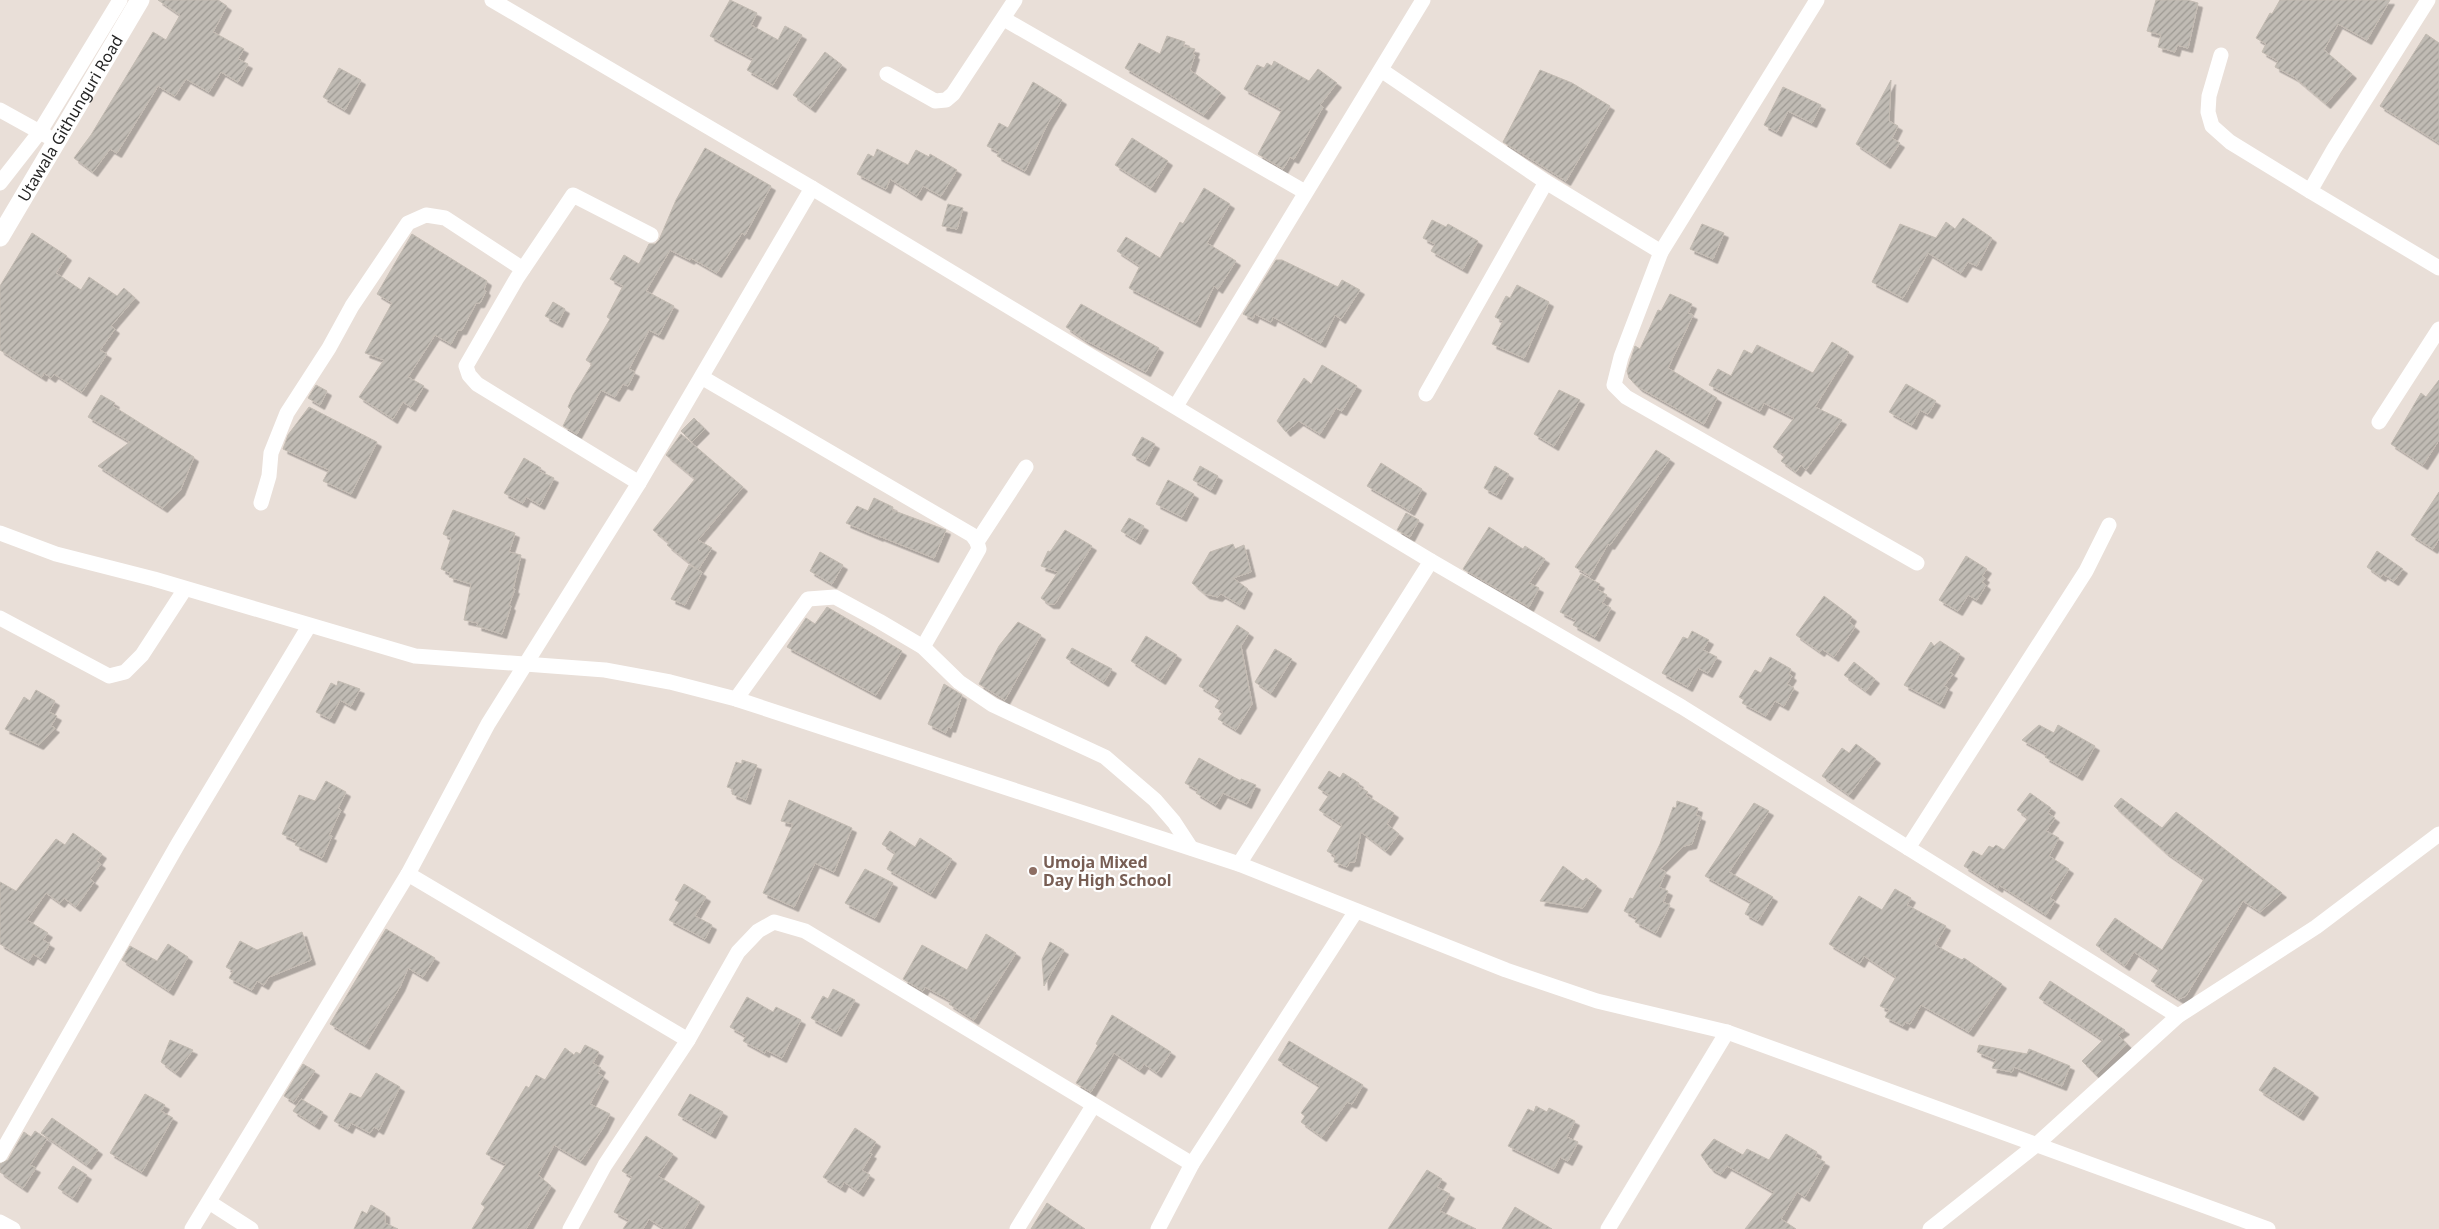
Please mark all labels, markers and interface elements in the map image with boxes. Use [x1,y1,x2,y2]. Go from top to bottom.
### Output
street label: Utawala Githunguri Road [12,31,128,205]
place label: Umoja Mixed Day High School [1043,851,1172,891]
marker: Umoja Mixed Day High School [1027,865,1039,877]

